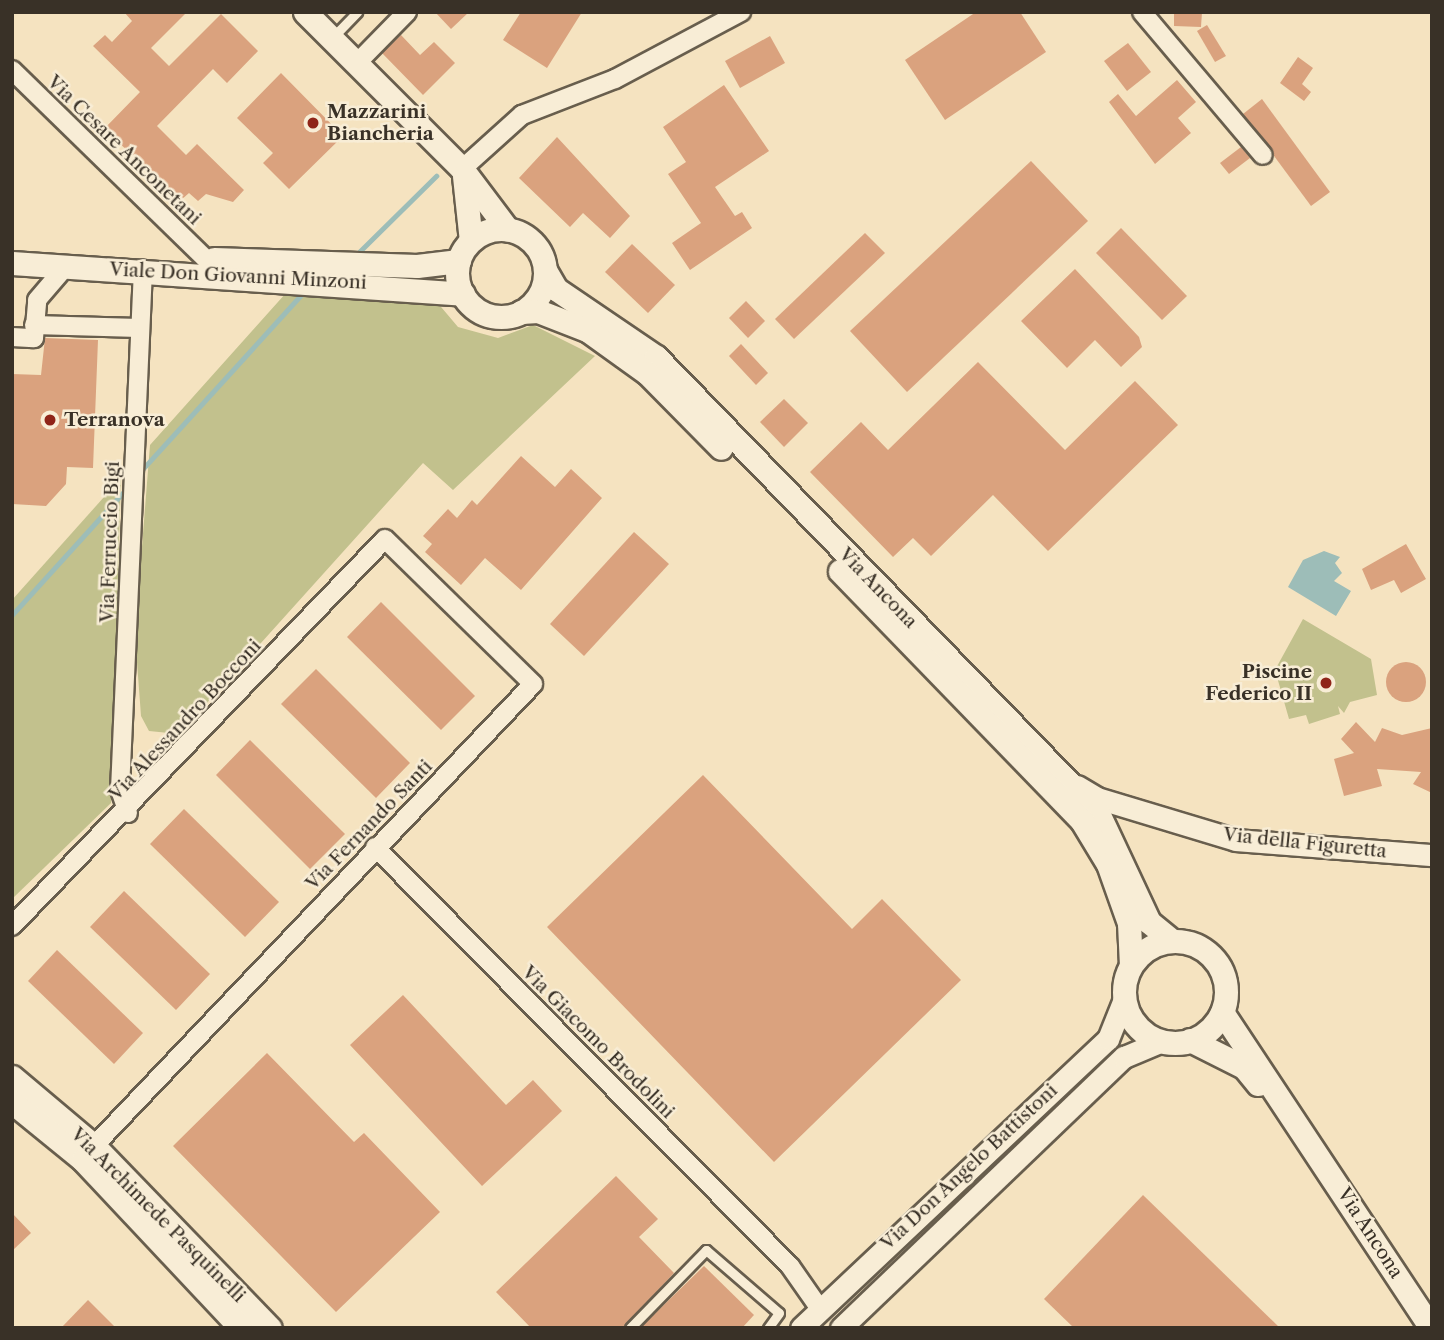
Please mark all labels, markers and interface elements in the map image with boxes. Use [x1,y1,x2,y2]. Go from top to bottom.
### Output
street label: Via Cesare Anconetani [42,70,206,230]
place label: Mazzarini Biancheria [327,101,434,145]
marker: Mazzarini Biancheria [305,115,321,131]
street label: Viale Don Giovanni Minzoni [109,258,367,294]
place label: Terranova [64,409,165,431]
marker: Terranova [42,412,58,428]
street label: Via Ferruccio Bigi [96,461,124,623]
street label: Via Ancona [834,543,922,633]
street label: Via Alessandro Bocconi [104,634,266,806]
place label: Piscine Federico II [1205,661,1312,705]
marker: Piscine Federico II [1318,675,1334,691]
street label: Via Fernando Santi [301,755,437,895]
street label: Via della Figuretta [1222,823,1388,863]
street label: Via Giacomo Brodolini [517,961,679,1123]
street label: Via Don Angelo Battistoni [876,1079,1062,1255]
street label: Via Archimede Pasquinelli [66,1123,250,1307]
street label: Via Ancona [1332,1183,1408,1283]

